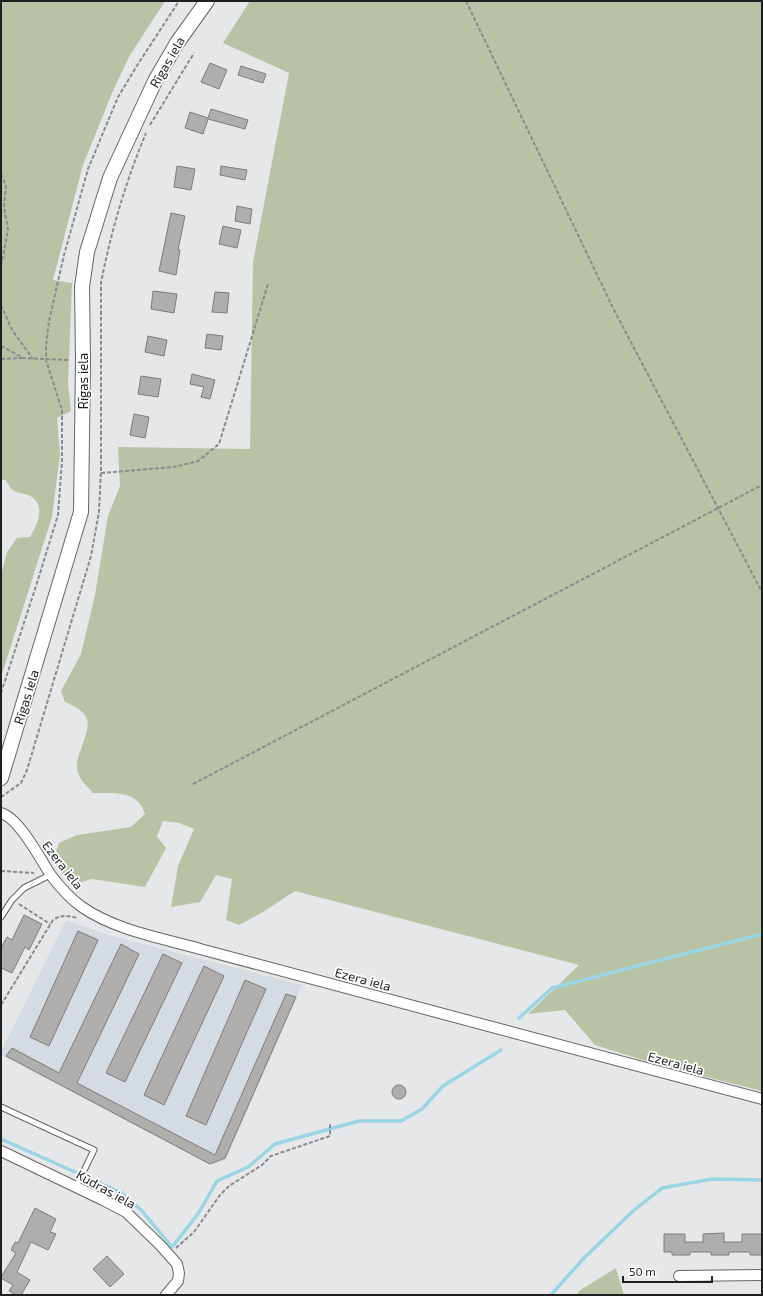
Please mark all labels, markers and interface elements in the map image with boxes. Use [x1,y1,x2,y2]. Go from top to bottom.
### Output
street label: Rīgas iela [146,34,188,90]
street label: Rīgas iela [75,353,91,409]
street label: Rīgas iela [10,668,42,726]
street label: Ezera iela [39,837,87,893]
street label: Ezera iela [333,964,393,994]
street label: Ezera iela [646,1048,706,1078]
street label: Kūdras iela [73,1166,139,1212]
scale bar [623,1258,712,1284]
text: 50 m [629,1264,656,1278]

